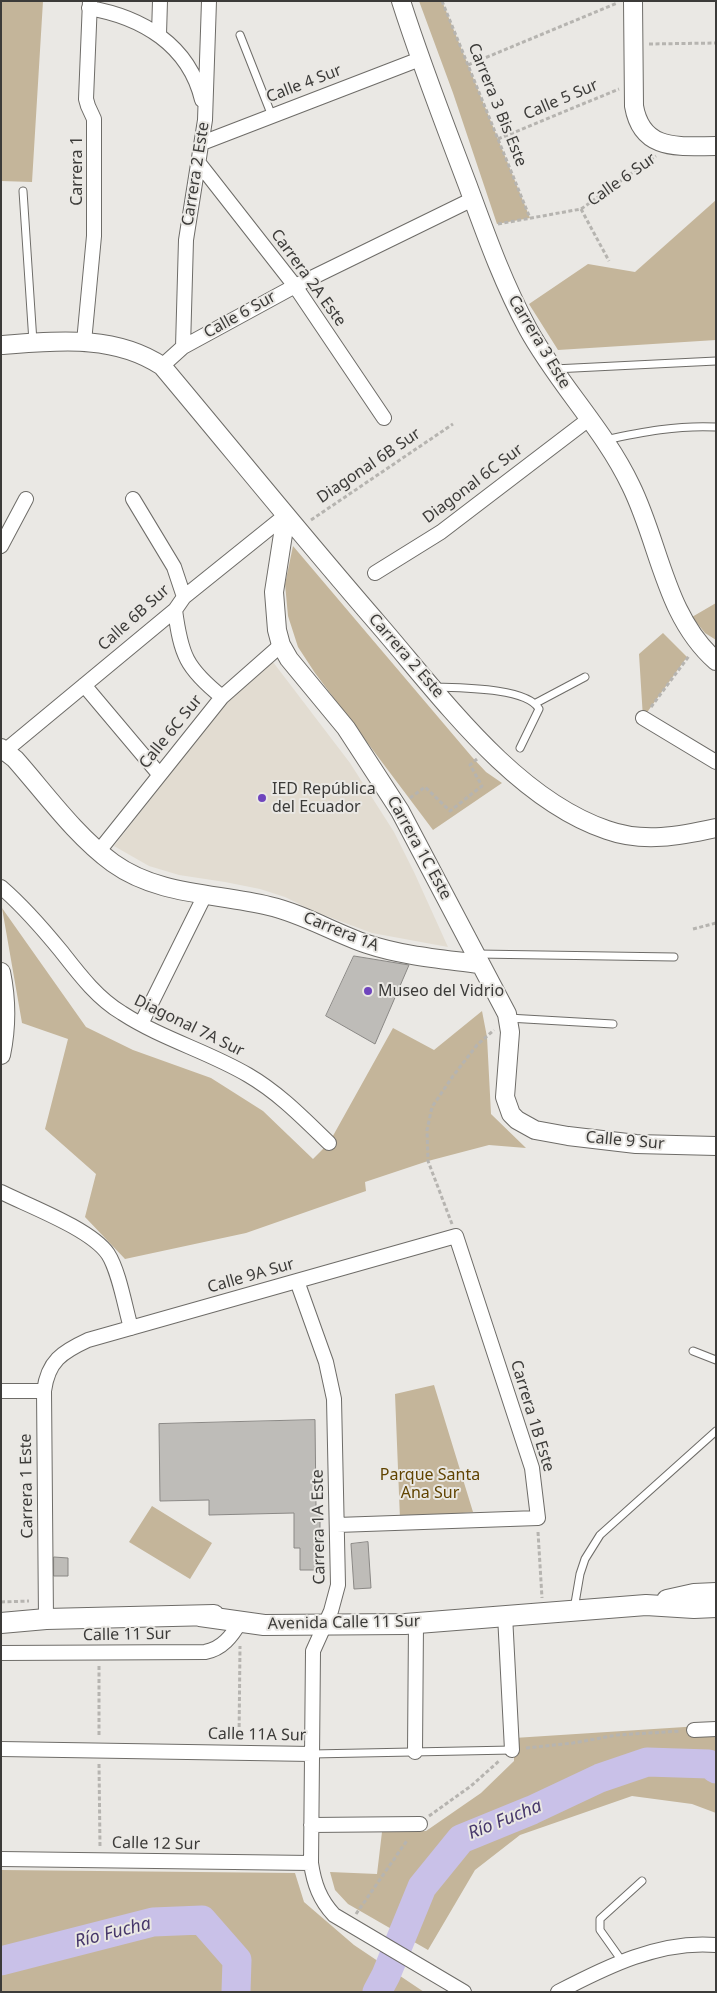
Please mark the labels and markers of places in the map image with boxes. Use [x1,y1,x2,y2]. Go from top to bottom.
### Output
place label: IED República del Ecuador [272,779,376,817]
marker: IED República del Ecuador [256,792,268,804]
place label: Museo del Vidrio [378,981,504,1001]
marker: Museo del Vidrio [362,985,374,997]

